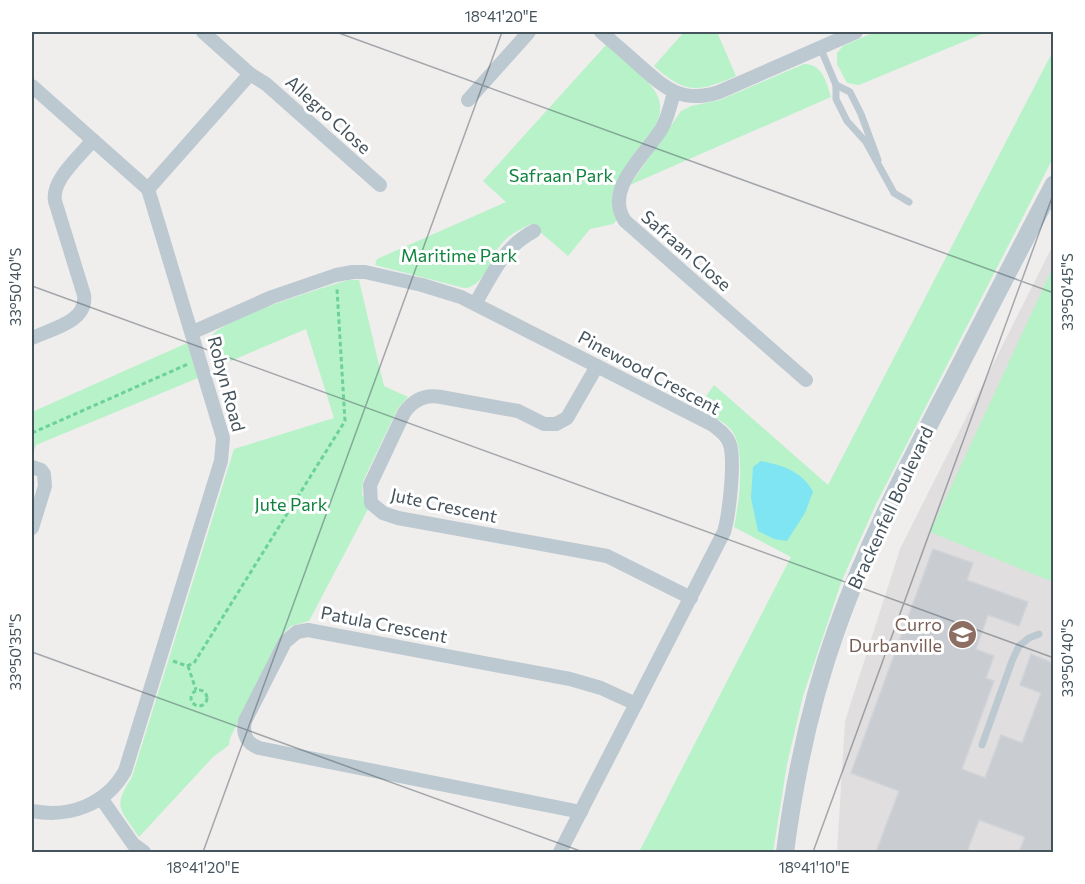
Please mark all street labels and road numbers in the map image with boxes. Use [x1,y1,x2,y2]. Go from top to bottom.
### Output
street label: Allegro Close [282,70,376,158]
street label: Safraan Close [637,205,736,295]
street label: Pinewood Crescent [575,325,724,419]
street label: Robyn Road [204,334,250,434]
street label: Brackenfell Boulevard [843,423,937,592]
street label: Jute Crescent [389,483,500,527]
street label: Patula Crescent [319,601,449,647]

